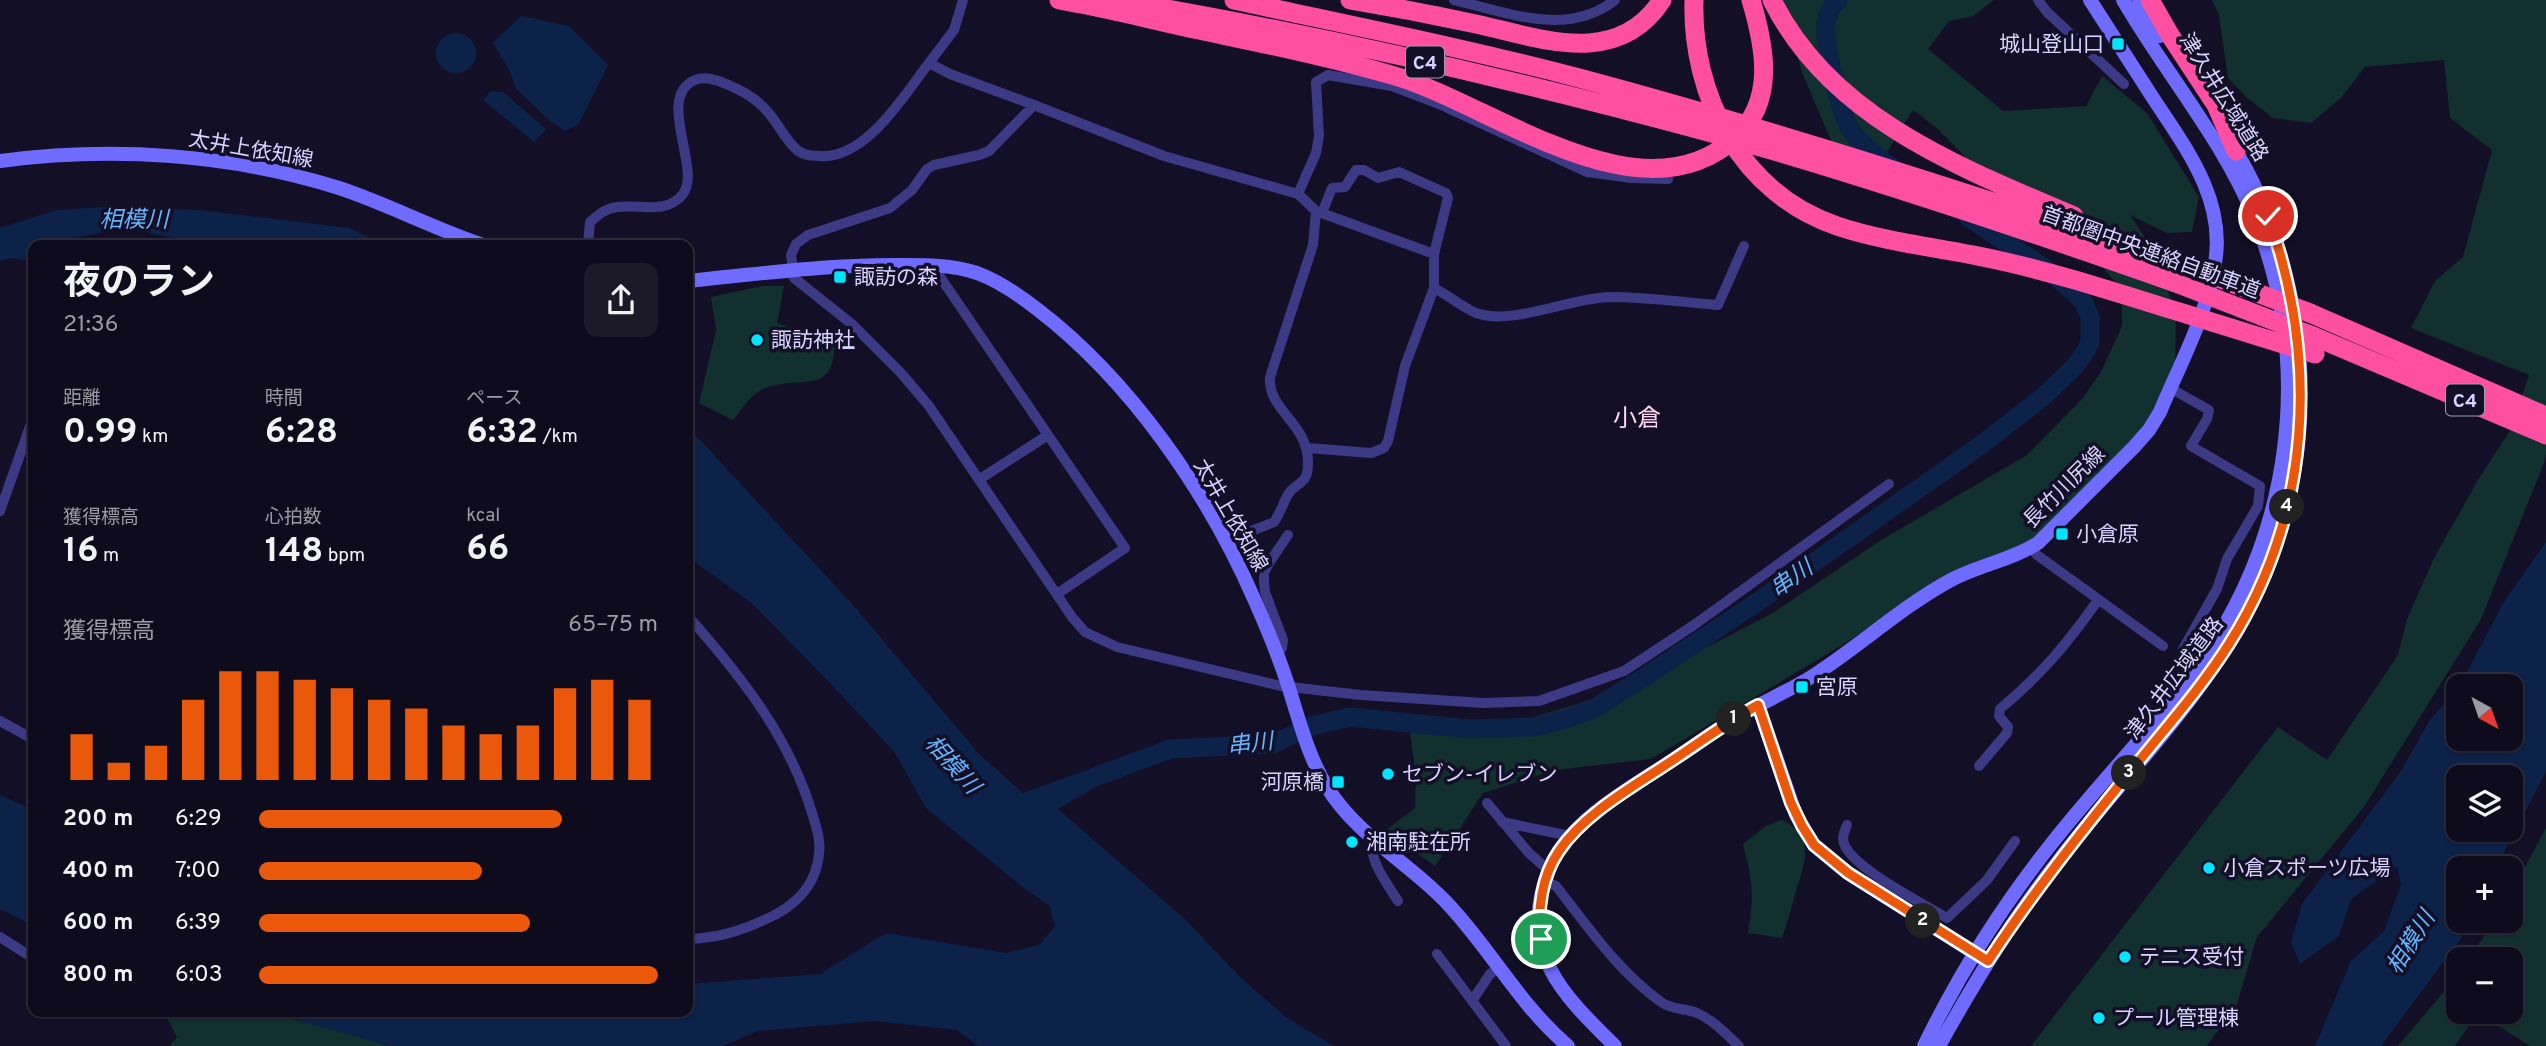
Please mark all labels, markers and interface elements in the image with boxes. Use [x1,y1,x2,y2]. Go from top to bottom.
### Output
street label: 津久井広域道路 [2172,28,2273,167]
place label: 城山登山口 [1999,32,2104,59]
marker: 城山登山口 [2110,36,2126,52]
road number: C4 [1406,46,1444,78]
street label: 太井上依知線 [186,126,315,175]
pin [2238,186,2298,246]
icon: check [2249,197,2287,235]
street label: 首都圏中央連絡自動車道 [2037,201,2264,306]
water label: 相模川 [100,207,172,236]
text: 夜のラン [63,260,215,309]
button: share [584,263,658,337]
place label: 諏訪の森 [854,265,938,292]
marker: 諏訪の森 [832,269,848,285]
text: 21:36 [63,311,118,340]
place label: 諏訪神社 [771,328,855,355]
marker: 諏訪神社 [749,332,765,348]
road number: C4 [2446,384,2484,416]
text: 距離 [63,387,101,411]
text: 時間 [265,387,303,411]
text: ペース [466,387,522,411]
district label: 小倉 [1613,405,1661,435]
text: 0.99 [63,411,138,455]
text: 6:28 [265,411,338,455]
text: 6:32 [466,411,538,455]
text: km [138,425,168,449]
text: /km [538,425,578,449]
street label: 長竹川尻線 [2018,441,2112,535]
street label: 太井上依知線 [1187,454,1273,577]
pin: 4 [2270,490,2304,524]
text: 4 [2280,494,2293,518]
text: kcal [466,504,500,528]
text: 獲得標高 [63,506,139,530]
text: 心拍数 [265,506,322,530]
place label: 小倉原 [2076,522,2139,549]
marker: 小倉原 [2054,526,2070,542]
text: 66 [466,528,509,572]
text: 16 [63,530,99,574]
text: 148 [265,530,323,574]
text: m [99,544,119,568]
text: bpm [323,544,365,568]
water label: 串川 [1765,553,1822,605]
text: 65–75 m [568,611,658,640]
street label: 津久井広域道路 [2120,612,2230,746]
text: 獲得標高 [63,618,155,647]
north arrow [2446,674,2524,751]
map controls [2446,674,2523,1024]
place label: 宮原 [1816,675,1858,702]
marker: 宮原 [1794,679,1810,695]
pin: 1 [1716,702,1752,736]
text: 1 [1730,706,1737,730]
water label: 串川 [1226,728,1278,763]
water label: 相模川 [917,730,987,803]
pin: 3 [2112,756,2146,790]
text: 3 [2123,760,2134,784]
place label: セブン-イレブン [1402,762,1557,789]
button: layers [2446,765,2523,842]
marker: セブン-イレブン [1380,766,1396,782]
place label: 河原橋 [1261,770,1324,797]
marker: 河原橋 [1330,774,1346,790]
text: 200 m [63,805,133,834]
text: 6:29 [175,805,222,834]
place label: 湘南駐在所 [1366,830,1471,857]
marker: 湘南駐在所 [1344,834,1360,850]
place label: 小倉スポーツ広場 [2223,856,2391,883]
button: + [2446,856,2523,933]
text: 400 m [63,857,134,886]
text: 7:00 [175,857,221,886]
marker: 小倉スポーツ広場 [2201,860,2217,876]
pin: 2 [1906,904,1940,939]
water label: 相模川 [2382,904,2444,980]
text: 2 [1917,908,1928,932]
text: 600 m [63,909,133,938]
text: 6:39 [175,909,221,938]
pin [1511,909,1571,969]
icon: arrive [1522,920,1560,958]
place label: テニス受付 [2139,945,2244,972]
button: − [2446,947,2523,1024]
marker: テニス受付 [2117,949,2133,965]
text: 800 m [63,961,133,990]
text: 6:03 [175,961,223,990]
place label: プール管理棟 [2113,1006,2239,1033]
marker: プール管理棟 [2091,1010,2107,1026]

